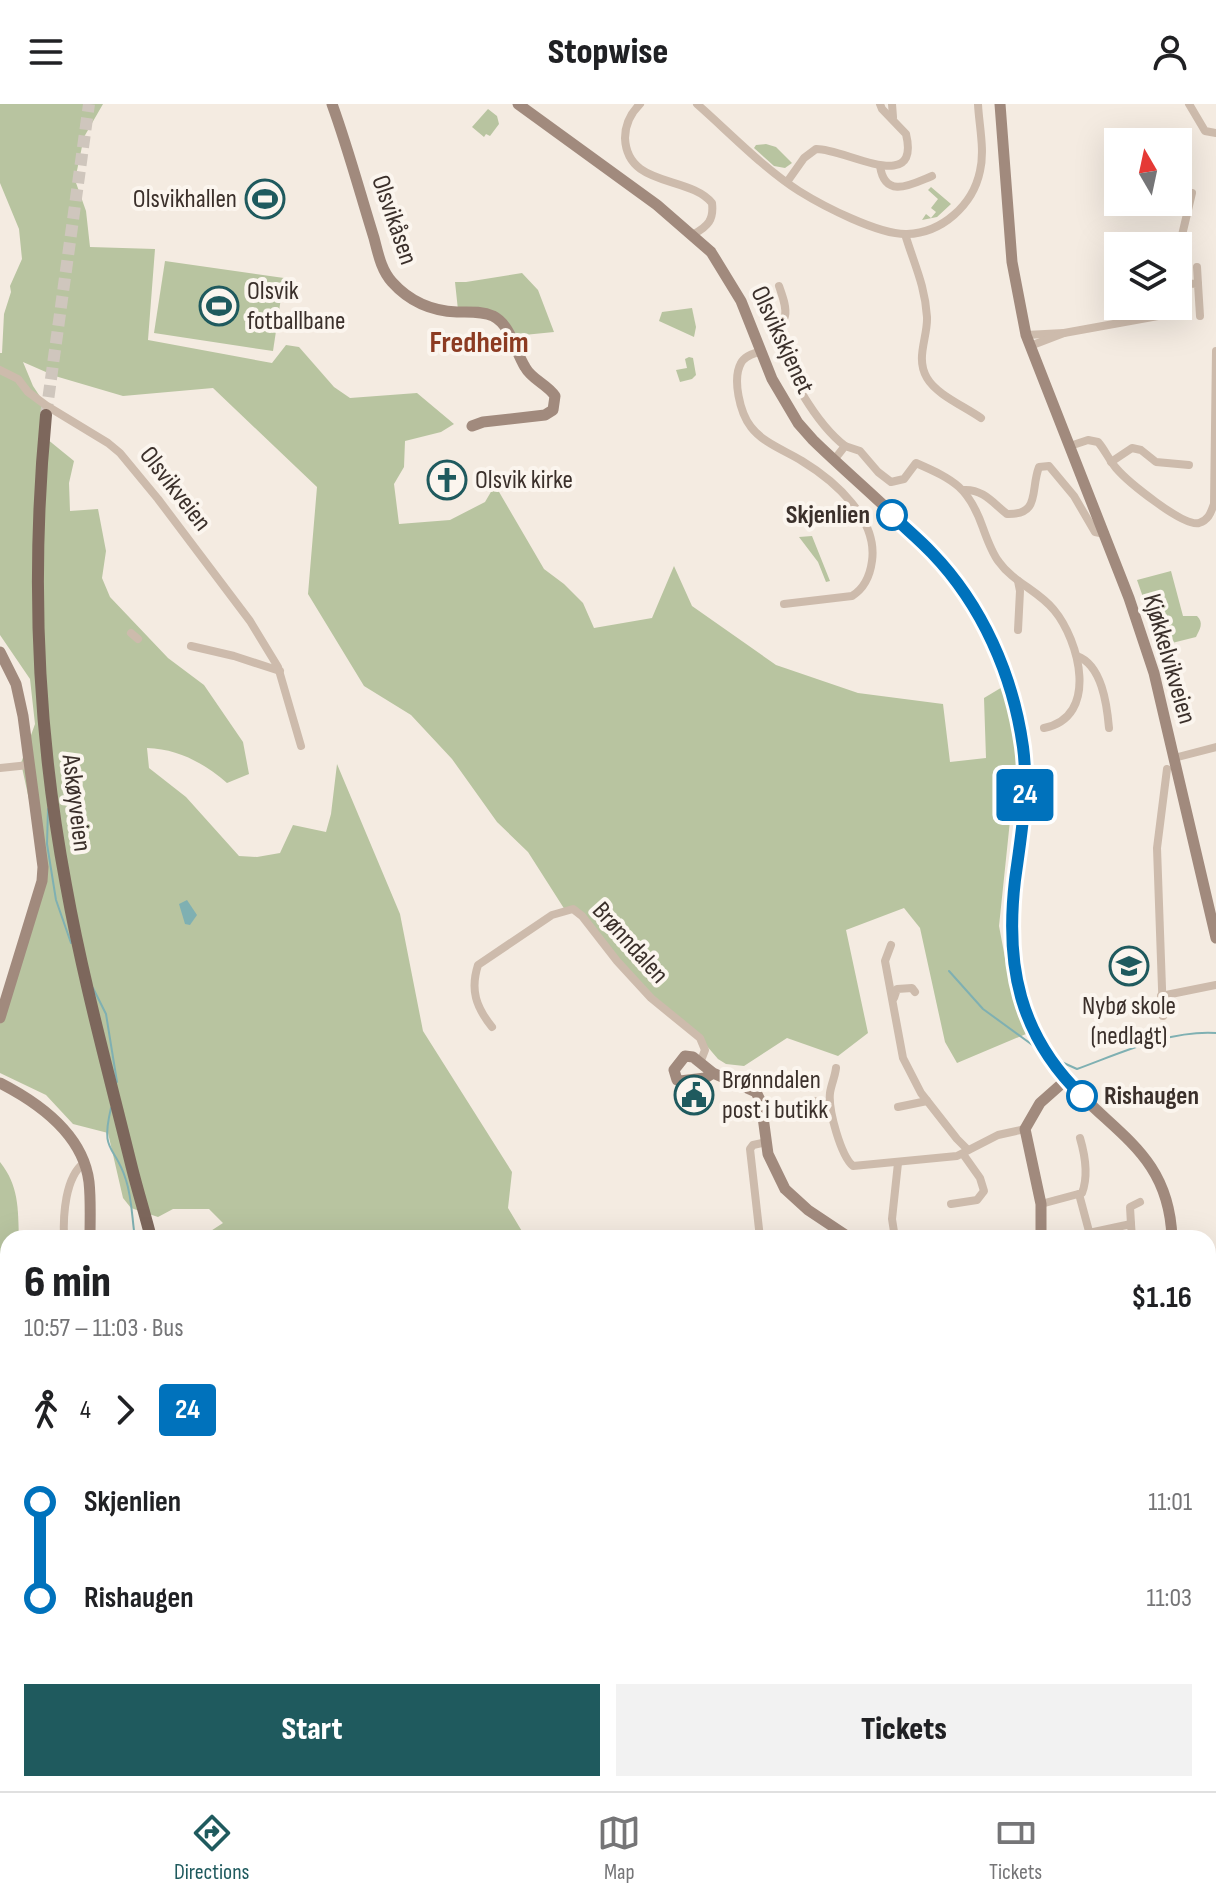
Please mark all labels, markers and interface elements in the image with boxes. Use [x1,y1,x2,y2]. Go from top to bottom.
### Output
icon: menu [24,30,68,74]
icon: person [1148,30,1192,74]
text: Stopwise [548,31,668,74]
north arrow [1104,128,1192,216]
map controls [1104,128,1192,320]
street label: Olsvikåsen [364,171,424,269]
sports icon: Olsvikhallen [244,178,286,220]
place label: Olsvikhallen [133,184,237,215]
button: layers [1104,232,1192,320]
place label: Olsvik fotballbane [247,276,345,337]
street label: Olsvikskjenet [744,281,820,399]
sports icon: Olsvik fotballbane [198,285,240,327]
district label: Fredheim [429,325,529,361]
street label: Olsvikveien [132,441,218,537]
church icon: Olsvik kirke [426,459,468,501]
place label: Olsvik kirke [475,465,573,496]
place label: Skjenlien [786,500,870,531]
marker: Skjenlien [877,500,907,530]
street label: Kjøkkelvikveien [1136,591,1202,727]
street label: Askøyveien [55,752,97,853]
line badge: 24 [989,769,1061,821]
text: 24 [1012,778,1038,811]
street label: Brønndalen [585,896,675,990]
school or university icon: Nybø skole (nedlagt) [1108,945,1150,987]
place label: Nybø skole (nedlagt) [1082,991,1176,1052]
place label: Brønndalen post i butikk [722,1065,828,1126]
public building icon: Brønndalen post i butikk [673,1074,715,1116]
marker: Rishaugen [1067,1081,1097,1111]
place label: Rishaugen [1104,1081,1199,1112]
text: 6 min [24,1256,111,1309]
text: $1.16 [1131,1280,1192,1316]
text: 10:57 – 11:03 · Bus [24,1313,184,1344]
icon: walk [24,1388,68,1432]
icon: forward [103,1388,147,1432]
text: 24 [175,1393,200,1426]
text: 4 [80,1395,91,1426]
text: Skjenlien [84,1484,181,1520]
text: 11:01 [1148,1487,1192,1518]
text: Rishaugen [84,1580,194,1616]
text: 11:03 [1146,1583,1192,1614]
button: Start [24,1684,600,1776]
button: Tickets [616,1684,1192,1776]
tab: Directions [174,1811,250,1886]
tab: Map [597,1811,641,1886]
tab: Tickets [989,1811,1042,1886]

